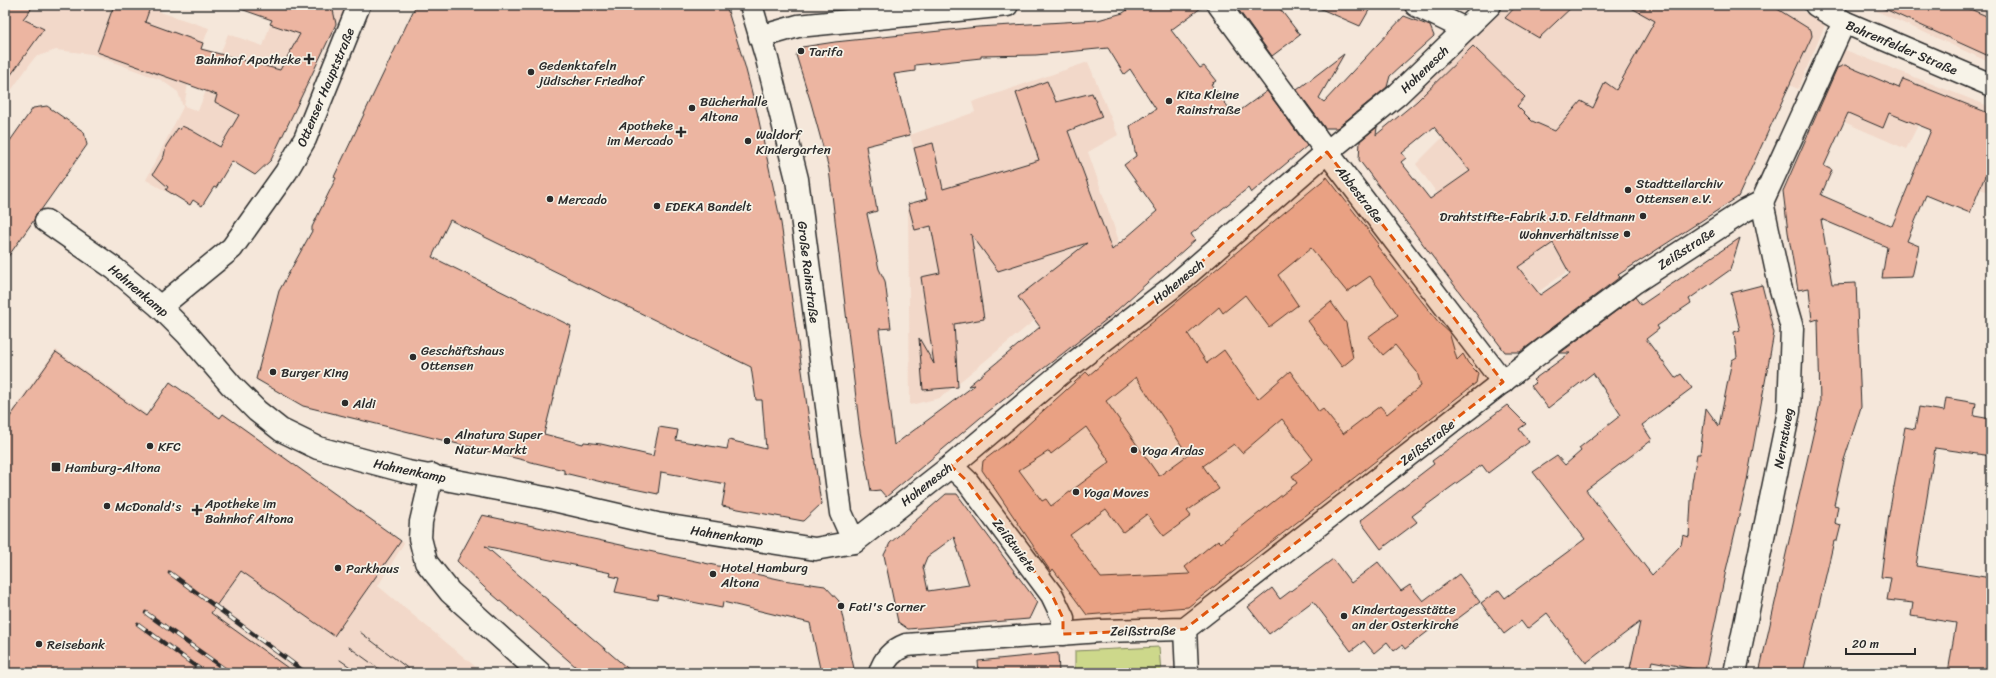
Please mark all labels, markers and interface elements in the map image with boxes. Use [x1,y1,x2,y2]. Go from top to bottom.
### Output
street label: Bahrenfelder Straße [1842,14,1961,81]
street label: Ottenser Hauptstraße [290,24,361,150]
place label: Tarifa [809,40,843,63]
street label: Hohenesch [1394,40,1454,99]
marker: Tarifa [796,46,806,56]
place label: Bahnhof Apotheke [196,48,301,71]
marker: Bahnhof Apotheke [304,54,314,64]
place label: Gedenktafeln jüdischer Friedhof [536,54,646,92]
marker: Gedenktafeln jüdischer Friedhof [526,67,536,77]
place label: Kita Kleine Rainstraße [1177,83,1241,121]
place label: Bücherhalle Altona [699,90,768,128]
marker: Kita Kleine Rainstraße [1164,96,1174,106]
marker: Bücherhalle Altona [687,103,697,113]
place label: Apotheke im Mercado [607,114,673,152]
place label: Waldorf Kindergarten [756,123,831,161]
marker: Apotheke im Mercado [676,127,686,137]
marker: Waldorf Kindergarten [743,136,753,146]
street label: Abbestraße [1329,160,1389,228]
place label: Stadtteilarchiv Ottensen e.V. [1636,172,1724,210]
marker: Stadtteilarchiv Ottensen e.V. [1623,185,1633,195]
place label: Mercado [558,188,607,211]
marker: Mercado [545,194,555,204]
place label: EDEKA Bandelt [665,195,752,218]
marker: EDEKA Bandelt [652,201,662,211]
place label: Drahtstifte-Fabrik J.D. Feldtmann [1440,205,1635,228]
marker: Drahtstifte-Fabrik J.D. Feldtmann [1638,211,1648,221]
street label: Große Rainstraße [791,220,826,324]
street label: Zeißstraße [1653,221,1720,276]
place label: Wohnverhältnisse [1519,223,1619,246]
marker: Wohnverhältnisse [1622,229,1632,239]
street label: Hohenesch [1147,253,1209,310]
street label: Hahnenkamp [103,258,174,323]
place label: Geschäftshaus Ottensen [421,339,505,377]
marker: Geschäftshaus Ottensen [408,352,418,362]
place label: Burger King [281,361,349,384]
marker: Burger King [268,367,278,377]
place label: Aldi [352,392,376,415]
marker: Aldi [340,398,350,408]
street label: Nernstweg [1767,405,1800,470]
street label: Zeißstraße [1394,413,1460,472]
place label: Alnatura Super Natur Markt [454,423,543,461]
place label: KFC [158,435,181,458]
marker: Alnatura Super Natur Markt [442,436,452,446]
place label: Yoga Ardas [1142,439,1205,462]
marker: KFC [145,441,155,451]
marker: Yoga Ardas [1129,445,1139,455]
street label: Hahnenkamp [372,452,448,489]
place label: Hamburg-Altona [65,456,161,479]
street label: Hohenesch [895,456,958,512]
marker: Hamburg-Altona [50,461,62,473]
place label: Yoga Moves [1084,481,1149,504]
marker: Yoga Moves [1071,487,1081,497]
place label: Apotheke im Bahnhof Altona [204,492,294,530]
place label: McDonald's [115,495,181,518]
marker: McDonald's [102,501,112,511]
marker: Apotheke im Bahnhof Altona [192,505,202,515]
street label: Zeißtwiete [986,513,1043,578]
street label: Hahnenkamp [689,518,765,553]
place label: Hotel Hamburg Altona [720,556,808,594]
place label: Parkhaus [346,557,400,580]
marker: Parkhaus [333,563,343,573]
marker: Hotel Hamburg Altona [708,569,718,579]
place label: Fati's Corner [849,595,926,618]
place label: Kindertagesstätte an der Osterkirche [1352,598,1459,636]
marker: Fati's Corner [836,601,846,611]
marker: Kindertagesstätte an der Osterkirche [1339,611,1349,621]
street label: Zeißstraße [1110,618,1176,643]
scale bar [1846,630,1915,656]
place label: Reisebank [47,633,105,656]
text: 20 m [1852,633,1879,655]
marker: Reisebank [34,639,44,649]

